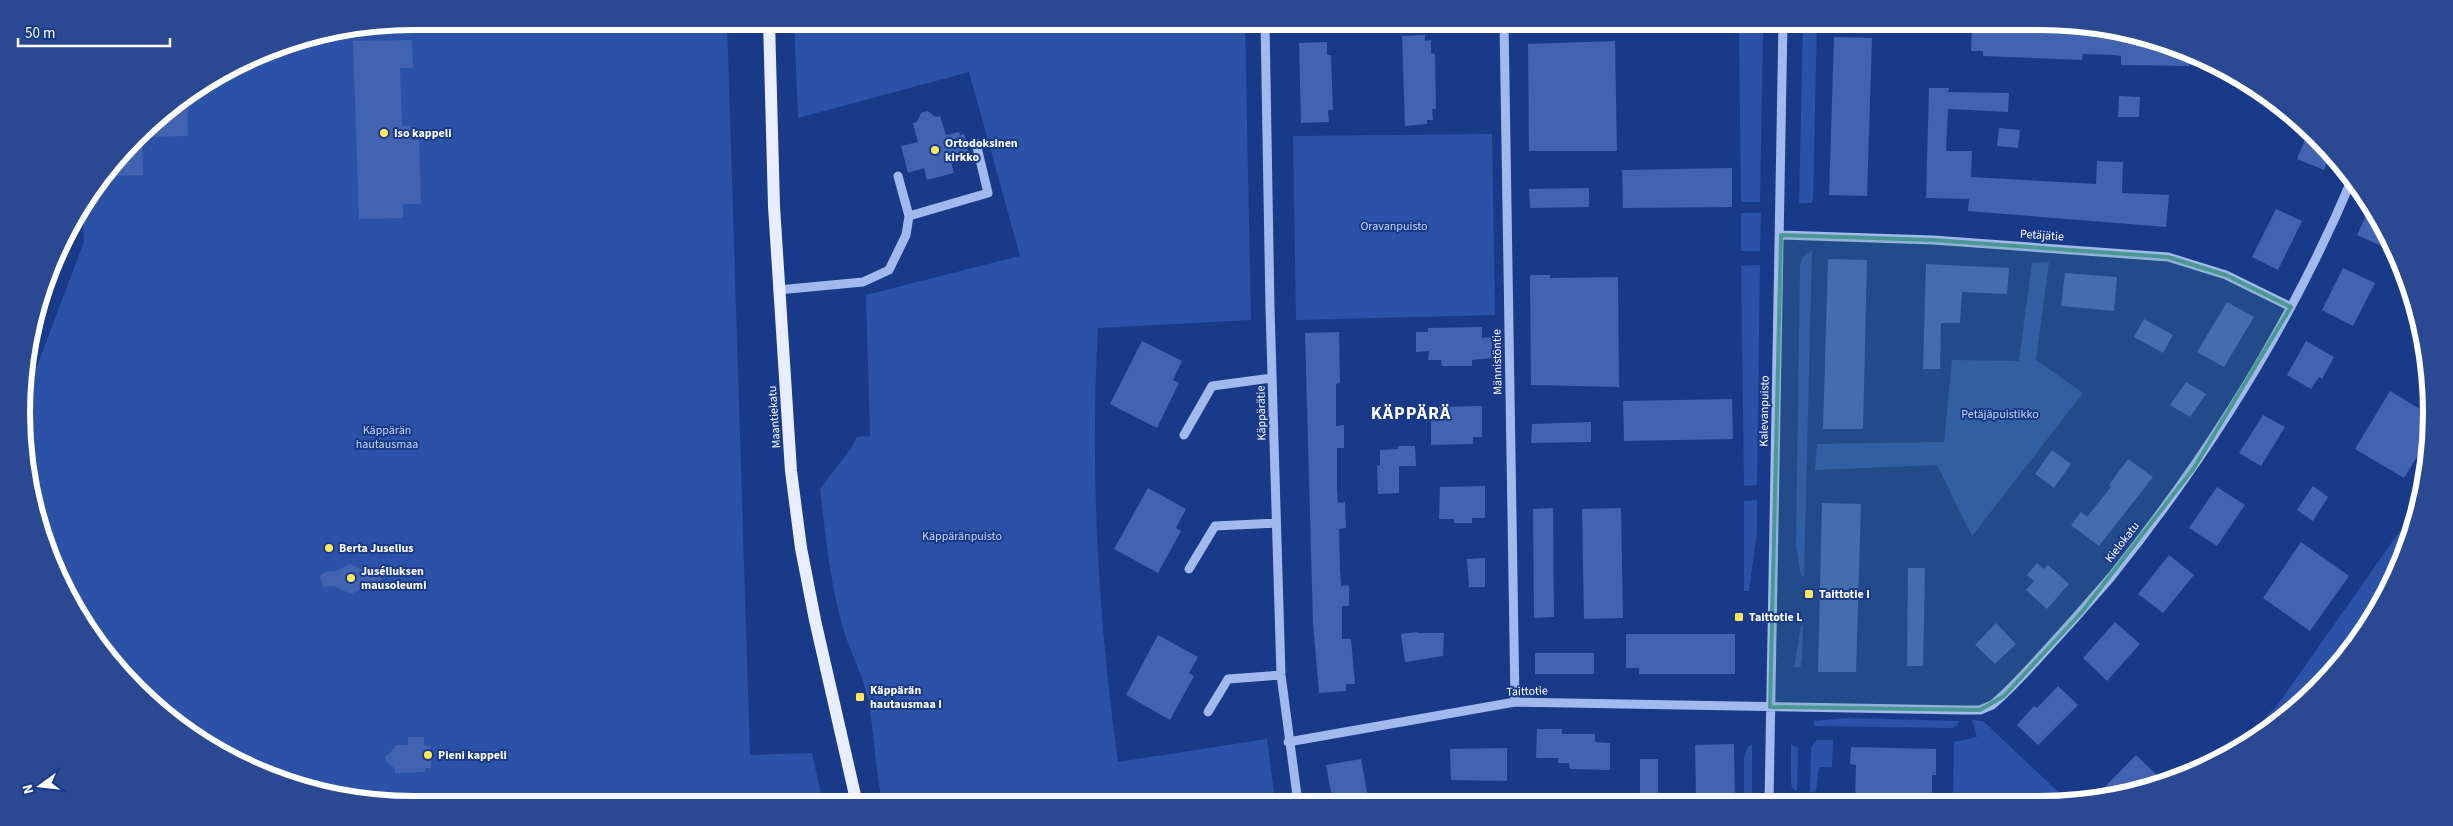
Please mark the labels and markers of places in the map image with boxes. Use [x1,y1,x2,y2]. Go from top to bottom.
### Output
place label: Iso kappeli [394,125,451,142]
marker: Iso kappeli [378,127,390,139]
place label: Ortodoksinen kirkko [945,135,1018,166]
marker: Ortodoksinen kirkko [929,144,941,156]
place label: Berta Juselius [339,540,414,557]
marker: Berta Juselius [323,542,335,554]
place label: Juséliuksen mausoleumi [361,563,426,594]
marker: Juséliuksen mausoleumi [345,572,357,584]
place label: Taittotie I [1819,586,1870,603]
marker: Taittotie I [1803,588,1815,600]
place label: Taittotie L [1749,609,1802,626]
marker: Taittotie L [1733,611,1745,623]
place label: Käppärän hautausmaa I [870,682,942,713]
marker: Käppärän hautausmaa I [854,691,866,703]
place label: Pieni kappeli [438,747,507,764]
marker: Pieni kappeli [422,749,434,761]

